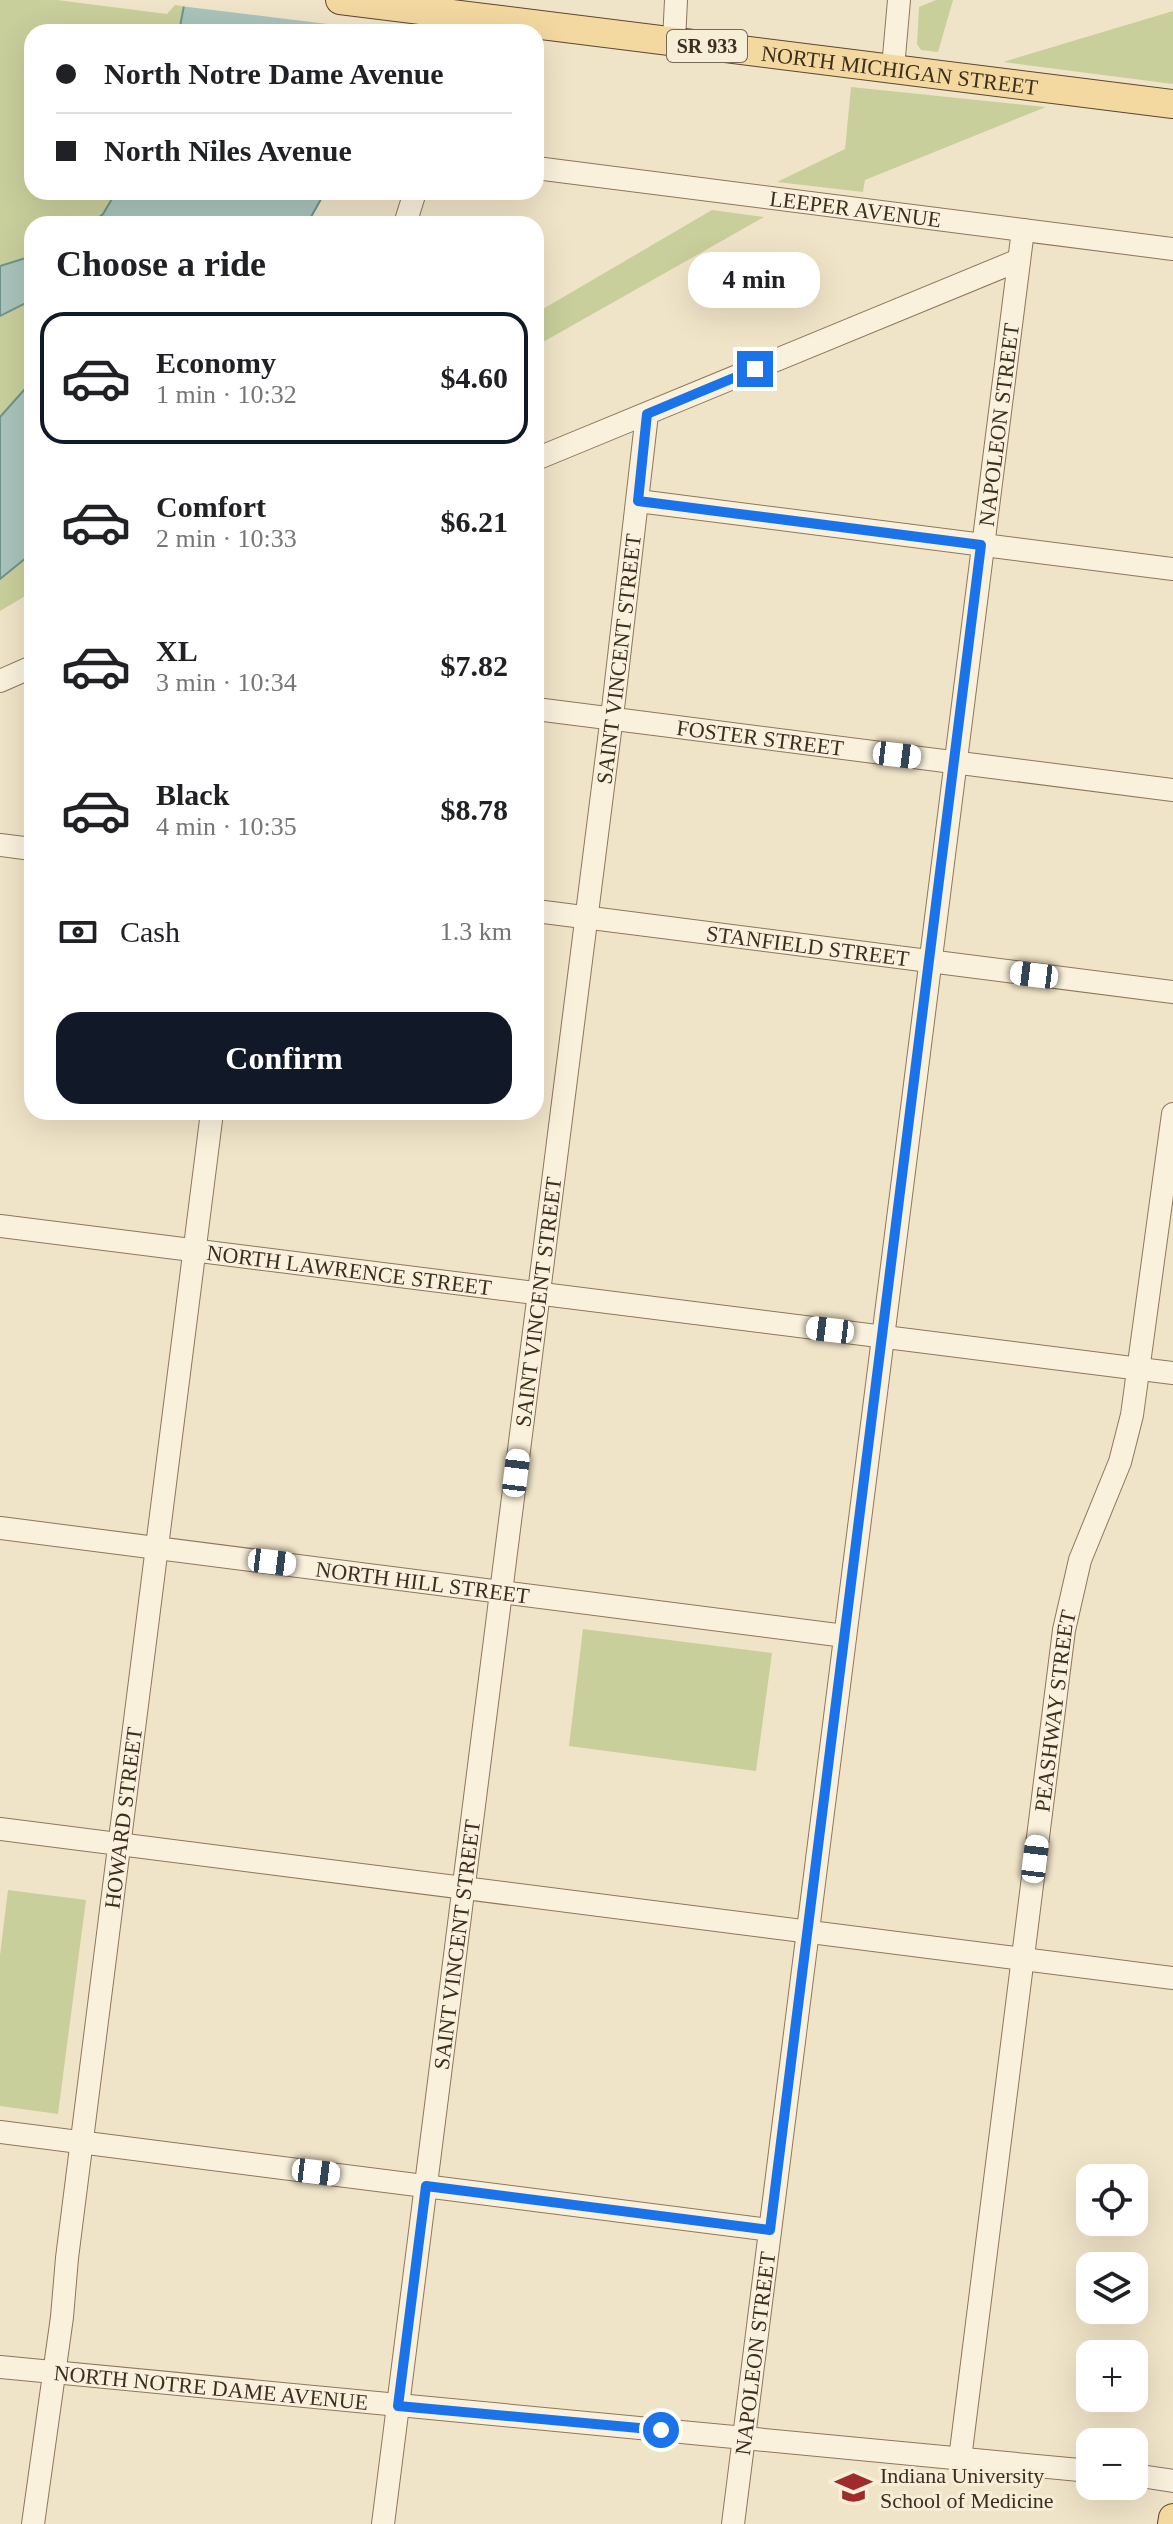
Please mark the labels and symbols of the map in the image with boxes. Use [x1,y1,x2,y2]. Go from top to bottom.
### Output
road number: SR 933 [667,30,747,62]
street label: NORTH MICHIGAN STREET [760,40,1040,100]
street label: LEEPER AVENUE [768,185,943,232]
callout: 4 min [689,253,821,309]
street label: NAPOLEON STREET [973,321,1024,528]
route end [737,351,773,387]
street label: SAINT VINCENT STREET [591,532,646,785]
street label: FOSTER STREET [675,714,846,761]
car [872,740,922,770]
street label: STANFIELD STREET [705,920,911,971]
car [1009,960,1059,990]
street label: SAINT VINCENT STREET [510,1175,566,1428]
street label: NORTH LAWRENCE STREET [205,1240,494,1300]
car [805,1315,855,1345]
car [501,1448,531,1498]
car [247,1547,297,1577]
street label: NORTH HILL STREET [314,1556,532,1608]
street label: PEASHWAY STREET [1029,1607,1081,1813]
street label: HOWARD STREET [99,1725,147,1910]
street label: SAINT VINCENT STREET [428,1818,485,2071]
car [1020,1834,1050,1884]
car [291,2157,341,2187]
street label: NAPOLEON STREET [729,2250,780,2457]
street label: NORTH NOTRE DAME AVENUE [53,2360,369,2415]
route start [643,2412,679,2448]
place label: Indiana University School of Medicine [880,2463,1054,2513]
school or university icon: Indiana University School of Medicine [835,2469,873,2507]

